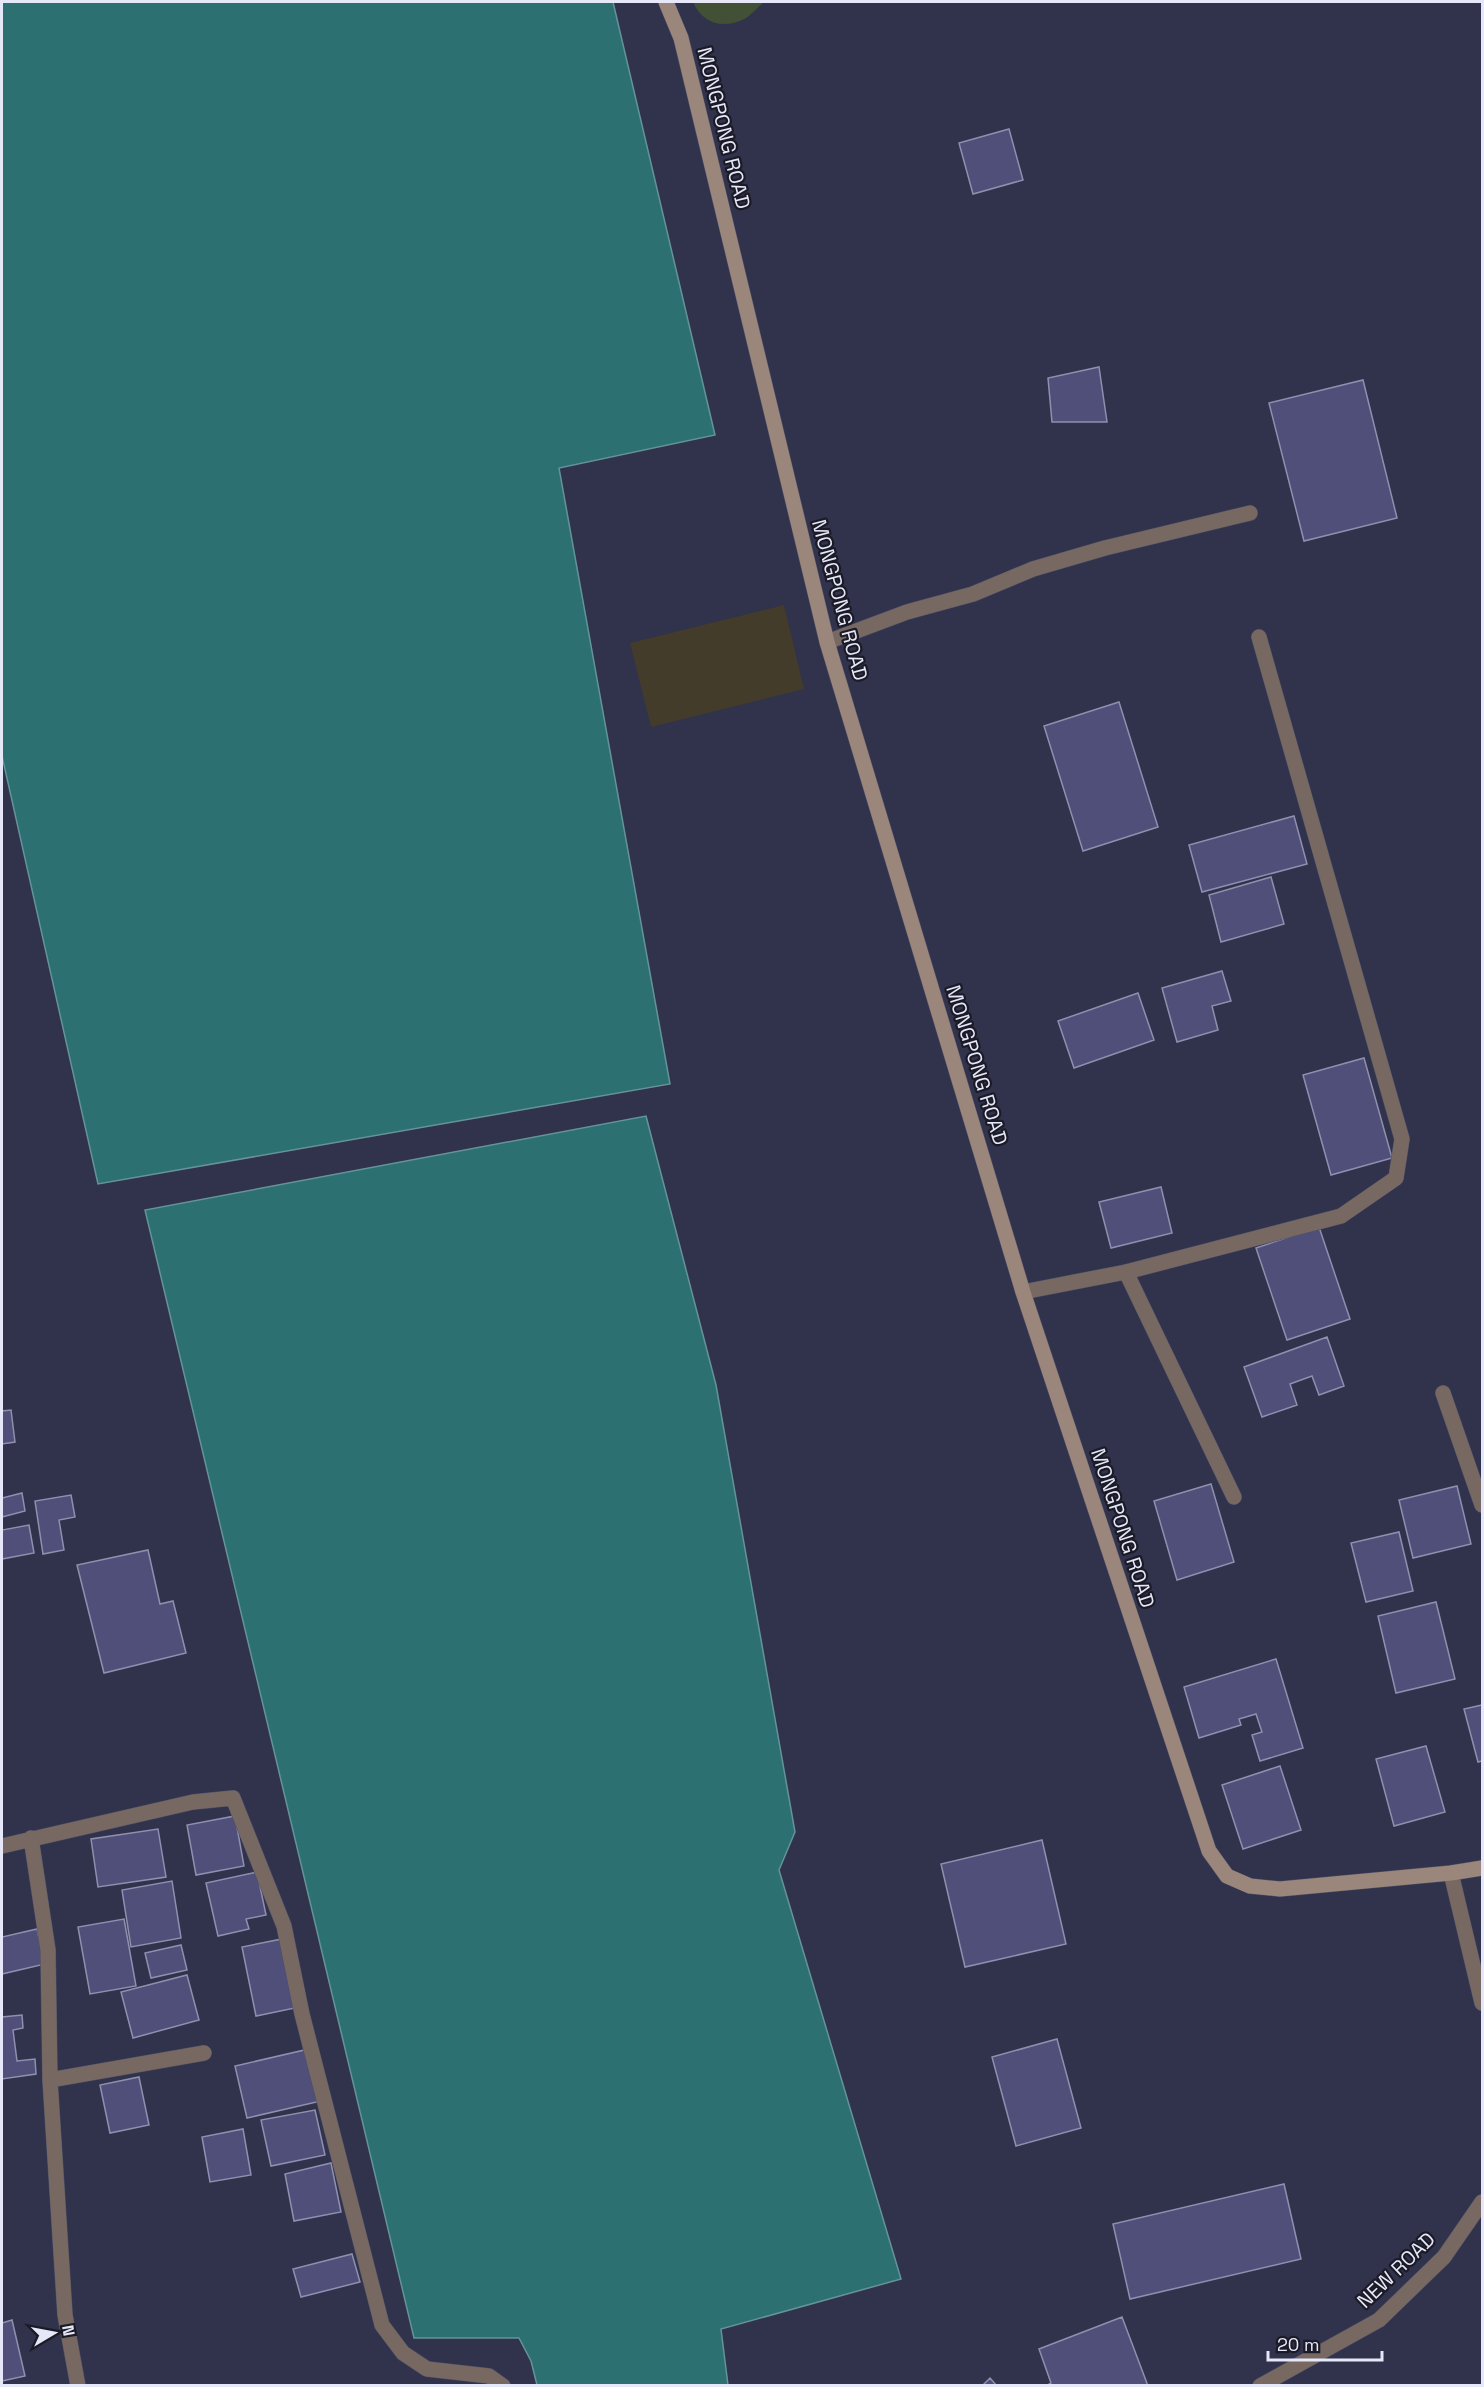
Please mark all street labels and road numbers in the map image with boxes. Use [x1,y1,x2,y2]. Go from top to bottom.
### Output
street label: MONGPONG ROAD [691,44,757,212]
street label: MONGPONG ROAD [806,517,874,683]
street label: MONGPONG ROAD [940,982,1014,1148]
street label: MONGPONG ROAD [1085,1445,1161,1611]
street label: NEW ROAD [1351,2226,1441,2314]

